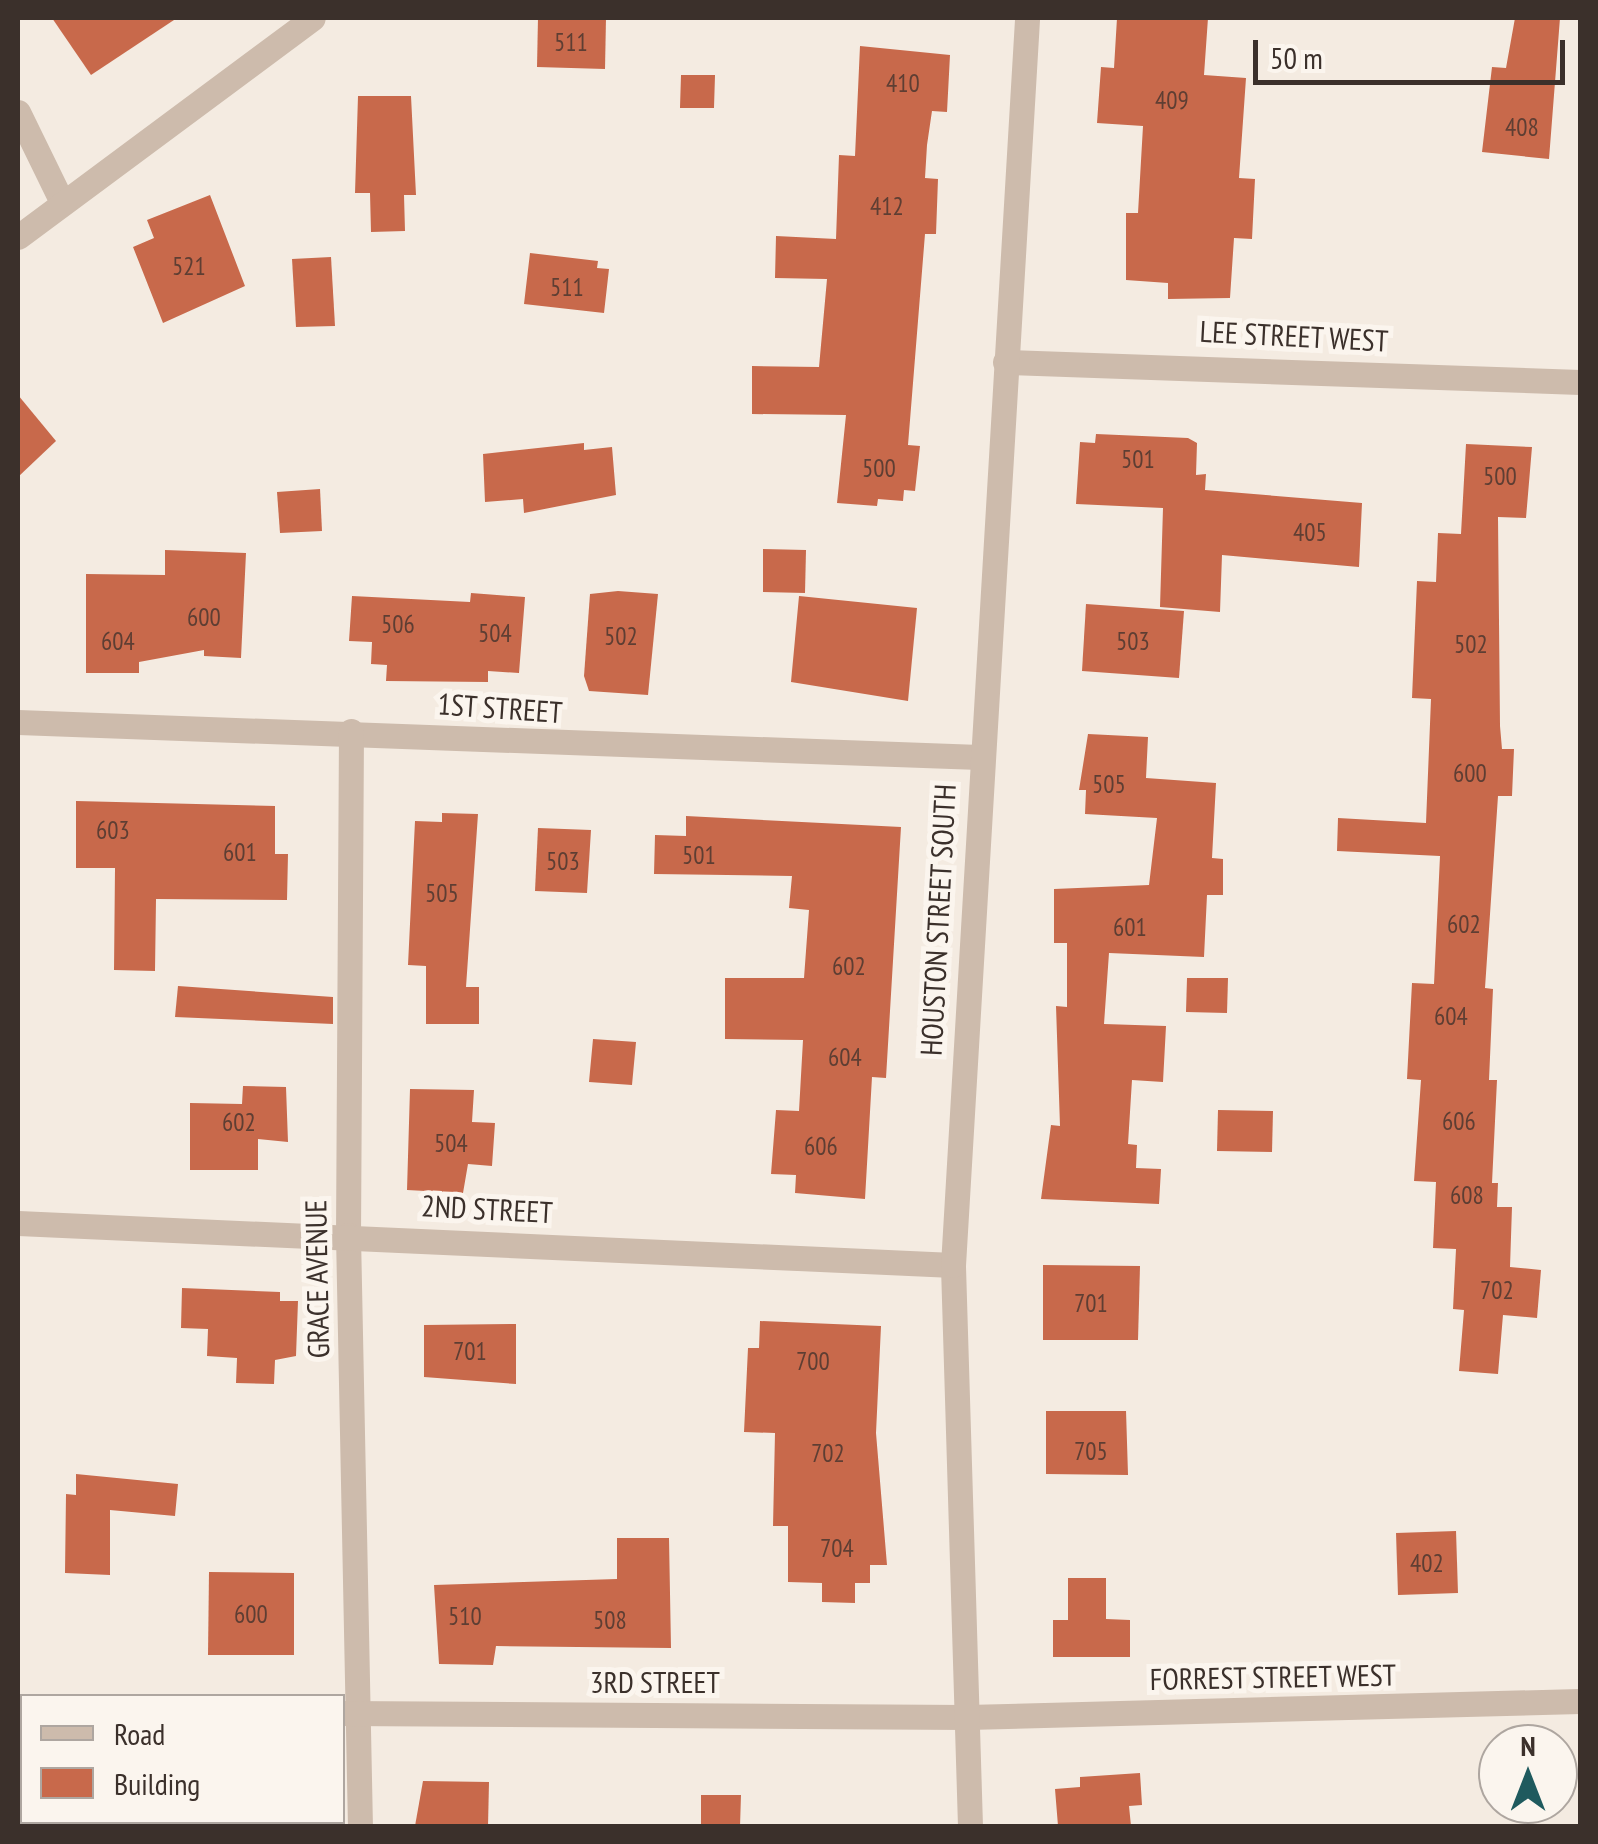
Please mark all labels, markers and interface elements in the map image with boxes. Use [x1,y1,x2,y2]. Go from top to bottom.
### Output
scale bar [1258,20,1570,82]
house number: 511 [554,27,588,57]
text: 50 m [1270,38,1323,77]
house number: 410 [886,68,920,98]
house number: 409 [1155,85,1189,115]
house number: 408 [1505,112,1539,142]
house number: 412 [870,191,904,221]
house number: 521 [172,251,206,281]
house number: 511 [550,272,584,302]
street label: LEE STREET WEST [1198,313,1390,359]
house number: 501 [1121,444,1155,474]
house number: 500 [862,453,896,483]
house number: 500 [1483,461,1517,491]
house number: 405 [1293,517,1327,547]
house number: 600 [187,602,221,632]
house number: 506 [381,609,415,639]
house number: 504 [478,618,512,648]
house number: 502 [604,621,638,651]
house number: 604 [101,626,135,656]
house number: 503 [1116,626,1150,656]
house number: 502 [1454,629,1488,659]
street label: 1ST STREET [436,686,564,730]
house number: 600 [1453,758,1487,788]
house number: 505 [1092,769,1126,799]
street label: HOUSTON STREET SOUTH [913,783,963,1057]
house number: 603 [96,815,130,845]
house number: 601 [223,837,257,867]
house number: 501 [682,840,716,870]
house number: 503 [546,846,580,876]
house number: 505 [425,878,459,908]
house number: 602 [1447,909,1481,939]
house number: 601 [1113,912,1147,942]
house number: 602 [832,951,866,981]
house number: 604 [1434,1001,1468,1031]
house number: 604 [828,1042,862,1072]
house number: 606 [1442,1106,1476,1136]
house number: 602 [222,1107,256,1137]
house number: 504 [434,1128,468,1158]
house number: 606 [804,1131,838,1161]
house number: 608 [1450,1180,1484,1210]
street label: 2ND STREET [420,1188,554,1230]
street label: GRACE AVENUE [298,1199,336,1359]
house number: 702 [1480,1275,1514,1305]
house number: 701 [1074,1288,1108,1318]
house number: 701 [453,1336,487,1366]
house number: 700 [796,1346,830,1376]
house number: 705 [1074,1436,1108,1466]
house number: 702 [811,1438,845,1468]
house number: 704 [820,1533,854,1563]
house number: 402 [1410,1548,1444,1578]
house number: 600 [234,1599,268,1629]
house number: 510 [448,1601,482,1631]
house number: 508 [593,1605,627,1635]
street label: FORREST STREET WEST [1148,1657,1398,1697]
street label: 3RD STREET [590,1664,720,1700]
legend [20,1694,345,1824]
text: Road [114,1714,165,1753]
north arrow [1478,1724,1578,1824]
text: N [1520,1727,1536,1764]
text: Building [114,1764,200,1803]

